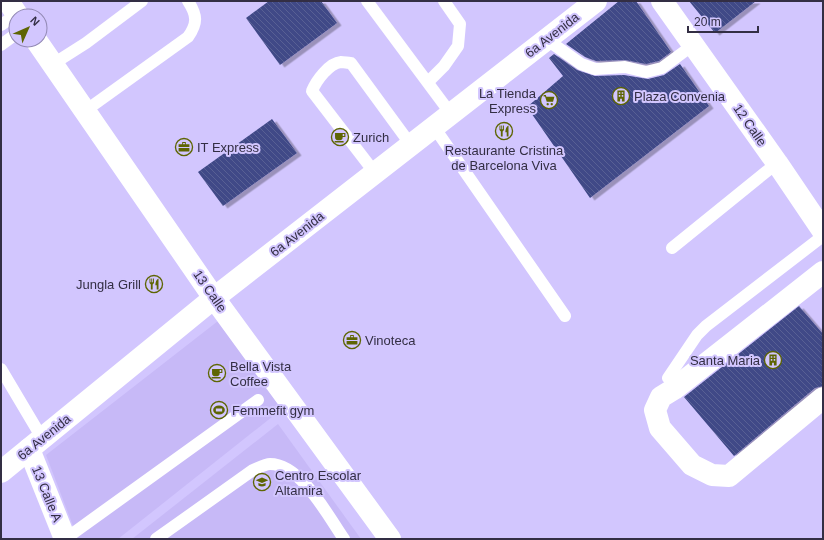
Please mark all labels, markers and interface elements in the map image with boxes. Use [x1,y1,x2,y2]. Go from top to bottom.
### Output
north arrow [8,8,48,48]
scale bar [688,8,758,34]
street label: 6a Avenida [522,9,582,61]
text: N [28,14,42,28]
text: 20 m [694,15,721,29]
place label: La Tienda Express [479,86,537,116]
building icon: Plaza Convenia [611,86,631,106]
place label: Plaza Convenia [634,89,726,104]
supermarket icon: La Tienda Express [539,90,559,110]
street label: 12 Calle [730,101,770,149]
restaurant icon: Restaurante Cristina de Barcelona Viva [494,121,514,141]
cafe icon: Zurich [330,127,350,147]
place label: Zurich [353,130,389,145]
office icon: IT Express [174,137,194,157]
place label: IT Express [197,140,259,155]
place label: Restaurante Cristina de Barcelona Viva [445,143,564,173]
street label: 6a Avenida [267,208,327,260]
street label: 13 Calle [190,267,230,315]
restaurant icon: Jungla Grill [144,274,164,294]
place label: Jungla Grill [76,277,141,292]
office icon: Vinoteca [342,330,362,350]
place label: Vinoteca [365,333,416,348]
building icon: Santa Maria [763,350,783,370]
place label: Santa Maria [690,353,761,368]
place label: Bella Vista Coffee [230,359,292,389]
cafe icon: Bella Vista Coffee [207,363,227,383]
sports icon: Femmefit gym [209,400,229,420]
place label: Femmefit gym [232,403,314,418]
street label: 6a Avenida [14,411,74,463]
street label: 13 Calle A [29,464,65,525]
place label: Centro Escolar Altamira [275,468,362,498]
school or university icon: Centro Escolar Altamira [252,472,272,492]

